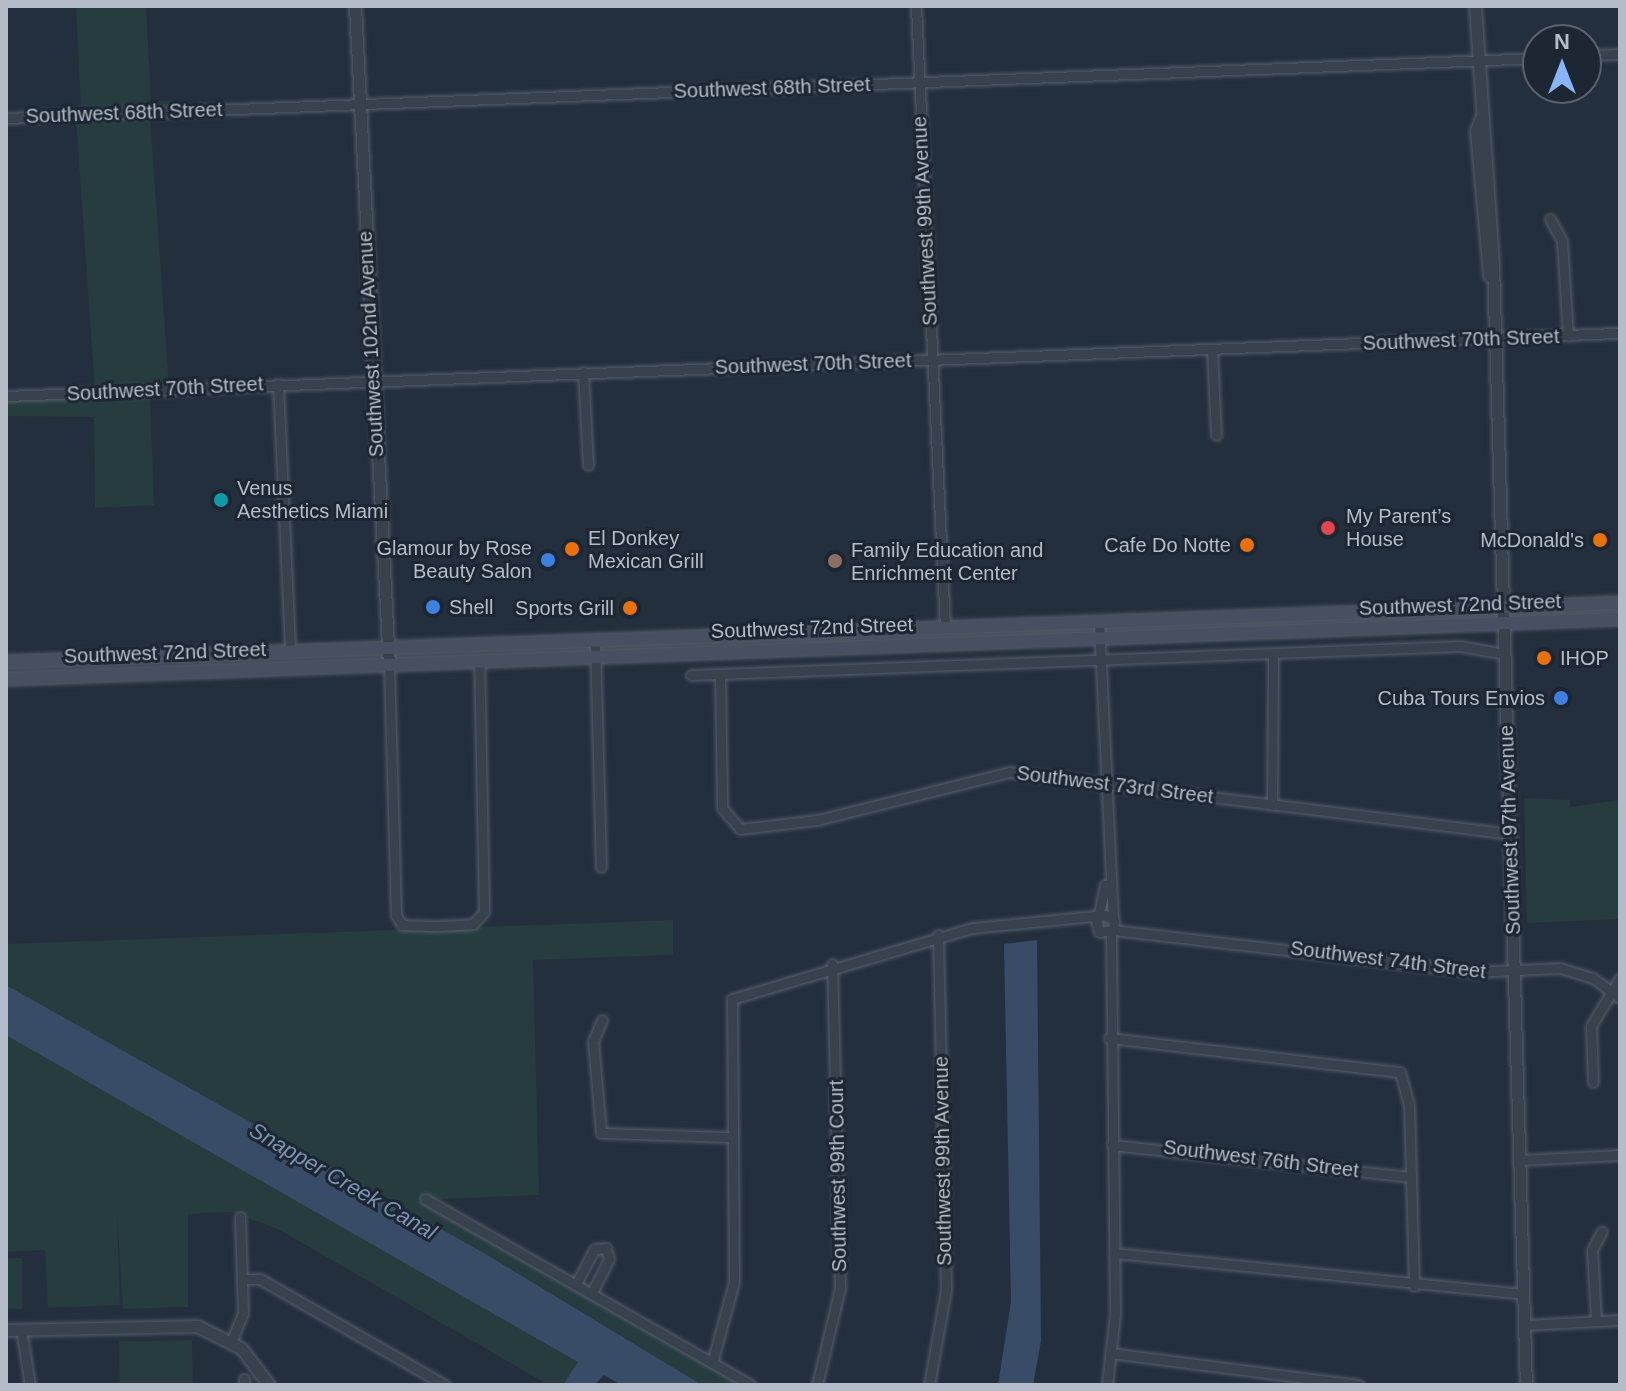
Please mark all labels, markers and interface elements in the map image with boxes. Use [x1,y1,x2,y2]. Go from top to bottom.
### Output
north arrow [1522,24,1602,104]
text: N [1554,29,1570,54]
street label: Southwest 68th Street [673,73,871,103]
street label: Southwest 68th Street [25,98,223,128]
street label: Southwest 99th Avenue [907,115,943,327]
street label: Southwest 102nd Avenue [353,230,389,458]
street label: Southwest 70th Street [1362,325,1560,355]
street label: Southwest 70th Street [714,349,912,379]
street label: Southwest 70th Street [66,372,264,406]
place label: Venus Aesthetics Miami [237,476,388,523]
marker: Venus Aesthetics Miami [212,491,230,509]
place label: My Parent’s House [1346,504,1451,551]
marker: My Parent’s House [1317,517,1339,539]
place label: El Donkey Mexican Grill [588,526,704,573]
place label: McDonald's [1480,528,1584,552]
marker: McDonald's [1591,531,1609,549]
place label: Cafe Do Notte [1104,533,1231,557]
place label: Glamour by Rose Beauty Salon [376,536,532,583]
marker: Cafe Do Notte [1238,536,1256,554]
place label: Family Education and Enrichment Center [851,538,1043,585]
marker: El Donkey Mexican Grill [563,540,581,558]
marker: Glamour by Rose Beauty Salon [539,551,557,569]
marker: Family Education and Enrichment Center [826,552,844,570]
street label: Southwest 72nd Street [1358,589,1562,621]
place label: Shell [449,595,493,619]
place label: Sports Grill [515,596,614,620]
marker: Shell [424,598,442,616]
marker: Sports Grill [621,599,639,617]
street label: Southwest 72nd Street [710,612,914,644]
street label: Southwest 72nd Street [63,637,267,669]
place label: IHOP [1560,646,1609,670]
marker: IHOP [1535,649,1553,667]
place label: Cuba Tours Envios [1377,686,1545,710]
marker: Cuba Tours Envios [1552,689,1570,707]
street label: Southwest 97th Avenue [1494,724,1526,936]
street label: Southwest 73rd Street [1015,761,1215,809]
street label: Southwest 74th Street [1289,936,1487,984]
street label: Southwest 99th Avenue [929,1055,957,1267]
street label: Southwest 99th Court [824,1080,852,1272]
water label: Snapper Creek Canal [245,1117,441,1245]
street label: Southwest 76th Street [1162,1135,1360,1183]

